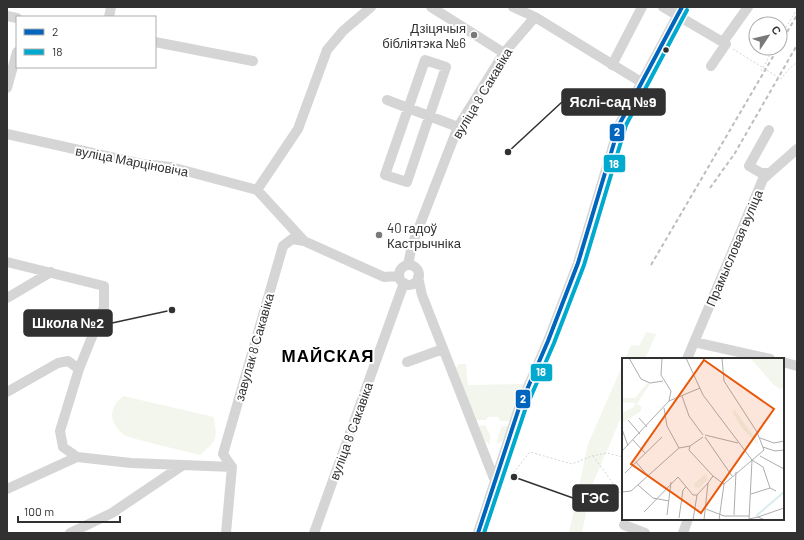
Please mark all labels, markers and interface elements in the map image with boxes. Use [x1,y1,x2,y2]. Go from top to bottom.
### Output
legend [16,16,156,68]
north arrow [748,16,788,56]
place label: Дзіцячыя бібліятэка №6 [382,20,466,51]
text: С [769,23,784,37]
text: 2 [52,24,58,38]
marker: Дзіцячыя бібліятэка №6 [469,30,479,40]
text: 18 [52,44,62,58]
street label: вуліца 8 Сакавіка [449,44,516,141]
unlabelled marker [661,45,671,55]
callout: Яслі-сад №9 [562,89,665,115]
text: Яслі-сад №9 [570,93,656,110]
line badge: 2 [609,123,625,142]
text: 2 [614,125,620,138]
street label: вуліца Марціновіча [74,142,191,180]
line badge: 18 [603,154,626,173]
text: 18 [609,157,619,170]
street label: Прамысловая вуліца [702,187,766,309]
place label: 40 гадоў Кастрычніка [387,220,462,251]
marker: 40 гадоў Кастрычніка [374,230,384,240]
street label: завулак 8 Сакавіка [231,290,277,403]
callout: Школа №2 [24,310,112,336]
text: Школа №2 [32,314,104,331]
district label: МАЙСКАЯ [282,345,374,365]
inset map [622,358,784,520]
line badge: 18 [530,363,553,382]
text: 18 [536,365,546,378]
street label: вуліца 8 Сакавіка [326,379,376,482]
line badge: 2 [515,389,531,409]
text: 2 [520,392,526,405]
callout: ГЭС [573,485,618,511]
text: ГЭС [581,489,609,506]
scale bar [18,498,120,524]
text: 100 m [24,504,54,518]

